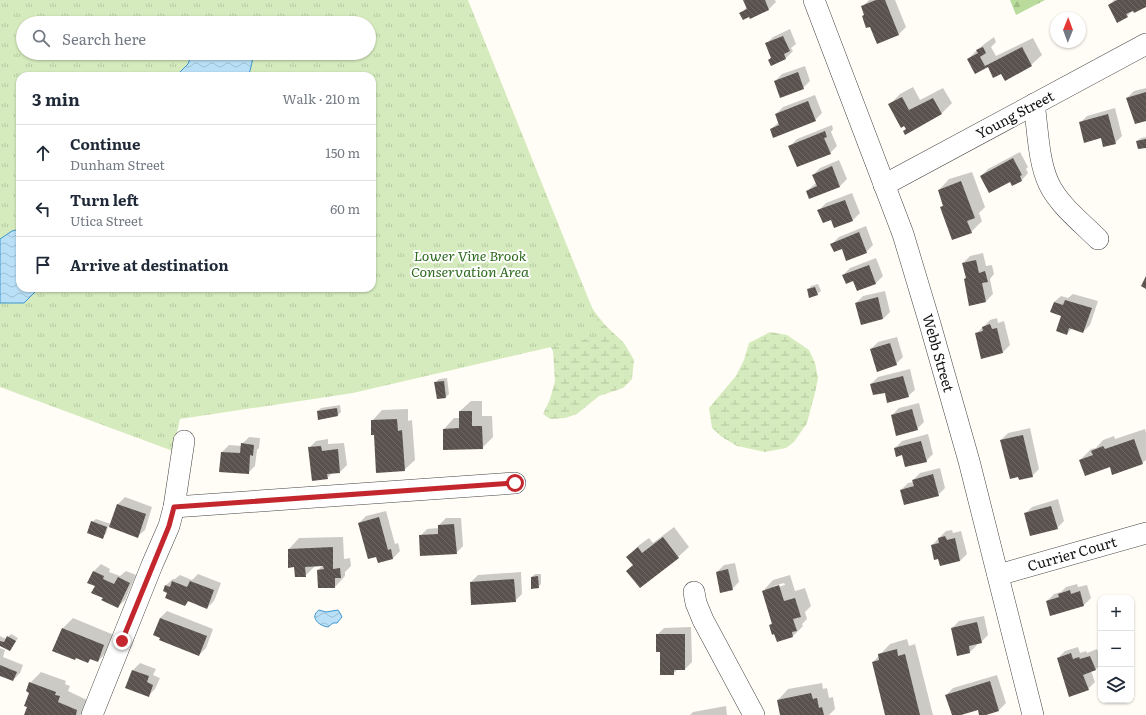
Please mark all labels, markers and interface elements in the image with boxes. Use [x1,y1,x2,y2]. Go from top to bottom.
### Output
north arrow [1050,12,1086,48]
search box [16,16,376,60]
icon: search [30,27,52,49]
text: Search here [62,27,146,50]
street label: Young Street [972,85,1057,143]
text: 3 min [32,86,80,111]
text: Walk · 210 m [283,89,360,108]
text: Continue [70,132,140,155]
icon: ahead [32,142,54,164]
text: 150 m [325,143,360,162]
text: Dunham Street [70,155,165,174]
text: Turn left [70,188,139,211]
icon: left [32,198,54,220]
text: 60 m [330,199,360,218]
text: Utica Street [70,211,143,230]
park label: Lower Vine Brook Conservation Area [411,245,529,281]
text: Arrive at destination [70,253,229,276]
icon: arrive [32,254,54,276]
street label: Webb Street [918,311,960,394]
route start [506,474,524,492]
street label: Currier Court [1025,531,1119,575]
map controls [1098,595,1134,703]
button: + [1098,595,1134,631]
button: − [1098,631,1134,667]
route end [113,632,131,650]
button: layers [1098,667,1134,703]

